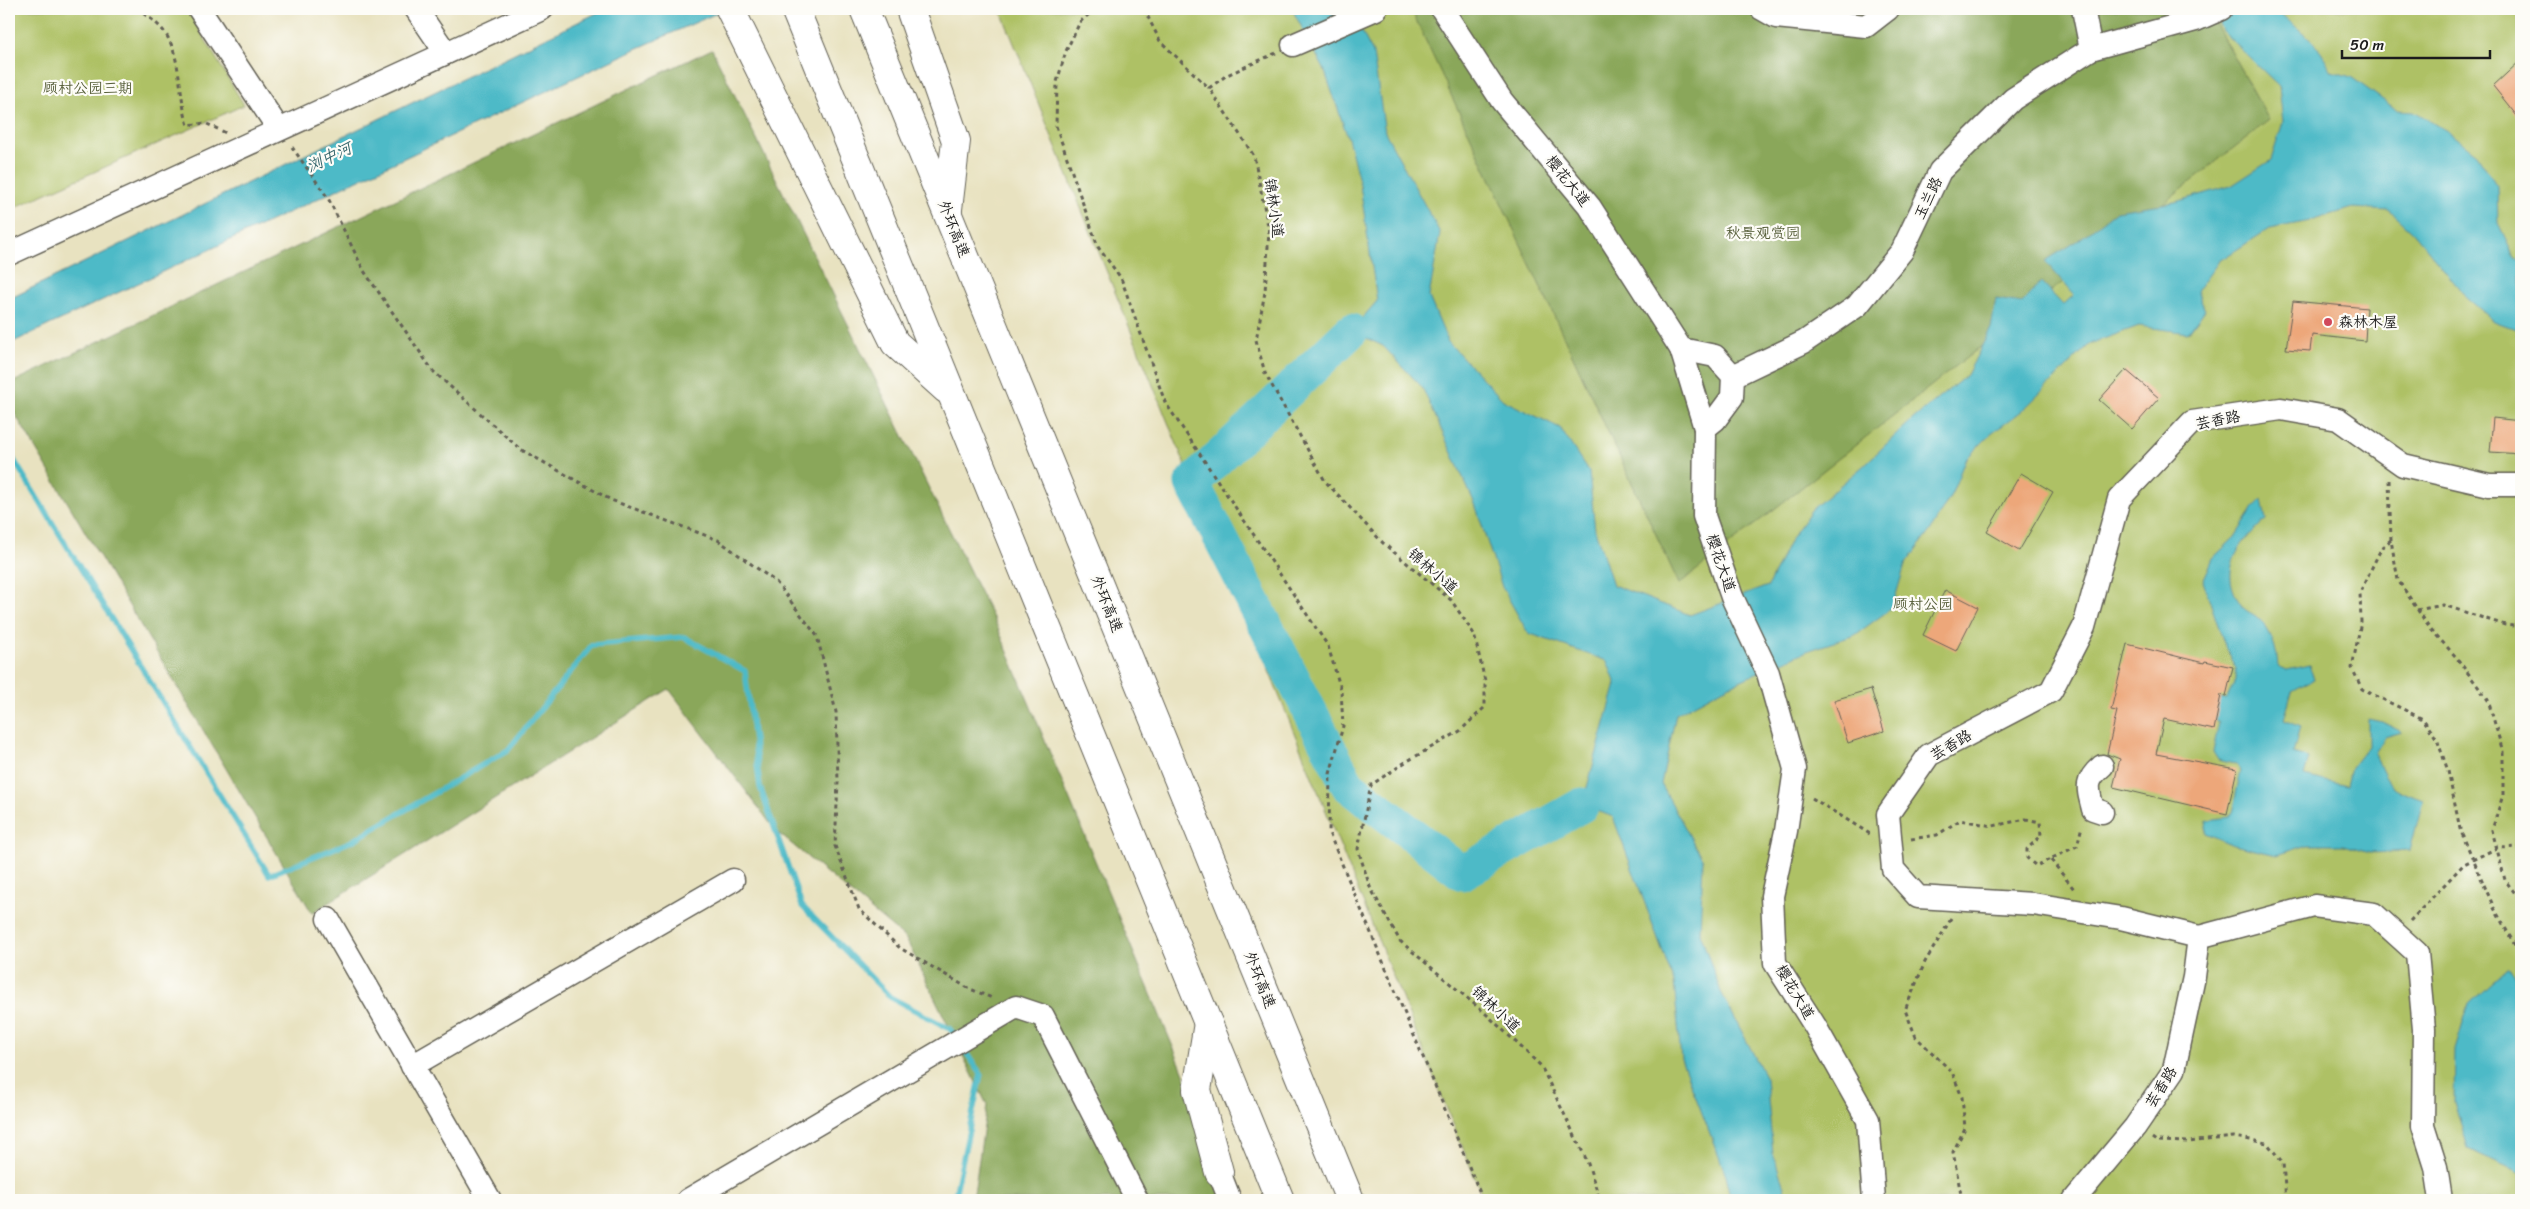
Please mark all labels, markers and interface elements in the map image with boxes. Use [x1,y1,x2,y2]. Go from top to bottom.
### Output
scale bar [2342,28,2490,60]
text: 50 m [2350,32,2385,58]
park label: 顾村公园三期 [43,75,133,101]
water label: 浏中河 [301,132,360,180]
street label: 樱花大道 [1539,149,1597,213]
street label: 玉兰路 [1906,172,1950,224]
street label: 锦林小道 [1257,176,1291,240]
street label: 外环高速 [931,196,977,262]
park label: 秋景观赏园 [1725,220,1801,246]
place label: 森林木屋 [2338,309,2398,335]
marker: 森林木屋 [2322,316,2334,328]
street label: 芸香路 [2193,403,2243,437]
street label: 樱花大道 [1699,530,1743,596]
street label: 锦林小道 [1402,542,1464,600]
street label: 外环高速 [1084,571,1130,637]
park label: 顾村公园 [1893,591,1953,617]
street label: 芸香路 [1925,722,1977,768]
street label: 外环高速 [1237,947,1283,1013]
street label: 樱花大道 [1768,960,1822,1024]
street label: 锦林小道 [1465,979,1527,1039]
street label: 芸香路 [2138,1061,2184,1113]

